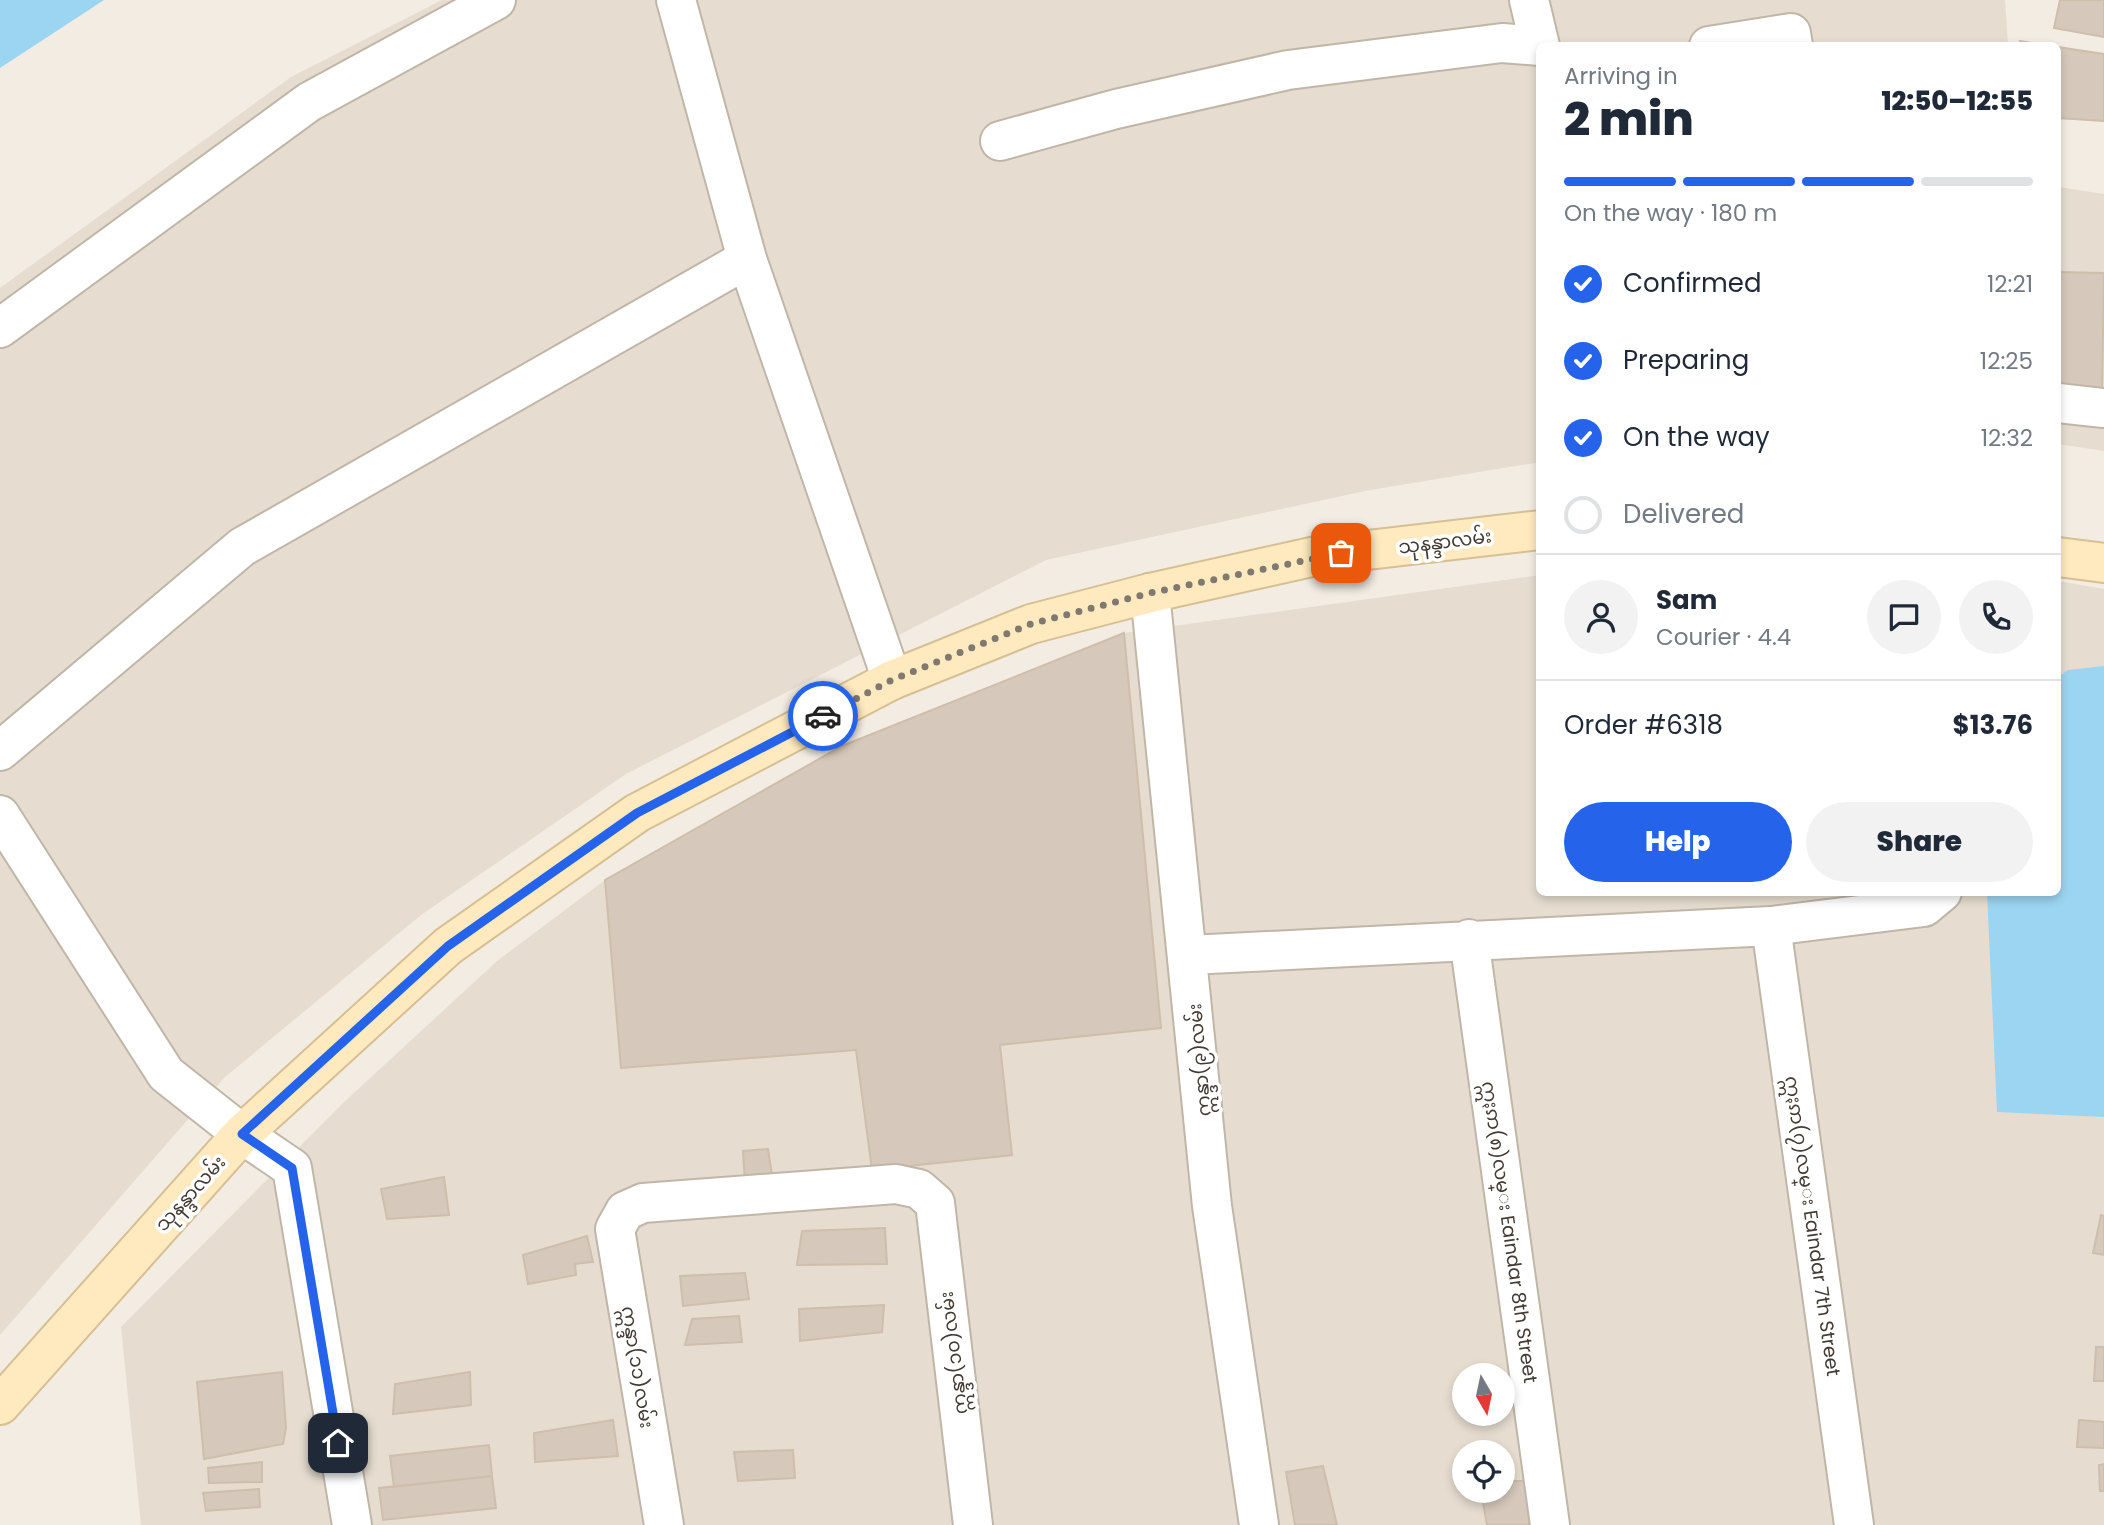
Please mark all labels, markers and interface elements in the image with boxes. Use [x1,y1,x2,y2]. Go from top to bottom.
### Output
text: Arriving in [1564,60,1678,92]
text: 12:50–12:55 [1881,83,2033,119]
text: 2 min [1564,87,1694,151]
text: On the way · 180 m [1564,197,1777,229]
icon: check [1564,265,1602,303]
text: Confirmed [1623,265,1761,301]
text: 12:21 [1987,268,2033,300]
icon: check [1564,342,1602,380]
text: Preparing [1623,342,1749,378]
text: 12:25 [1980,345,2033,377]
icon: check [1564,419,1602,457]
text: On the way [1623,419,1770,455]
text: 12:32 [1981,422,2033,454]
text: Delivered [1623,496,1744,532]
street label: သုနန္ဒာလမ်း [1397,521,1494,564]
pin [1311,523,1371,583]
icon: bag [1322,534,1360,572]
button: person [1564,580,1638,654]
button: chat [1867,580,1941,654]
button: phone [1959,580,2033,654]
text: Sam [1656,582,1717,618]
text: Courier · 4.4 [1656,621,1791,653]
courier [788,681,858,751]
icon: car [804,697,842,735]
text: Order #6318 [1564,707,1723,743]
text: $13.76 [1953,707,2033,743]
button: Help [1564,802,1792,882]
button: Share [1806,802,2033,882]
street label: ဣန္ဒာ(၉)လမ်း [1180,1002,1220,1118]
street label: ဣႏၵာ(၇)လမ္း Eaindar 7th Street [1776,1074,1847,1378]
street label: ဣႏၵာ(၈)လမ္း Eaindar 8th Street [1473,1079,1544,1385]
street label: သုနန္ဒာလမ်း [148,1149,234,1239]
street label: ဣန္ဒာ(၁၀)လမ်း [932,1290,977,1416]
street label: ဣန္ဒာ(၁၁)လမ်း [612,1304,661,1430]
north arrow [1452,1363,1516,1426]
map controls [1452,1363,1515,1503]
pin [308,1413,368,1473]
icon: home [319,1424,357,1462]
button: locate [1452,1440,1515,1503]

